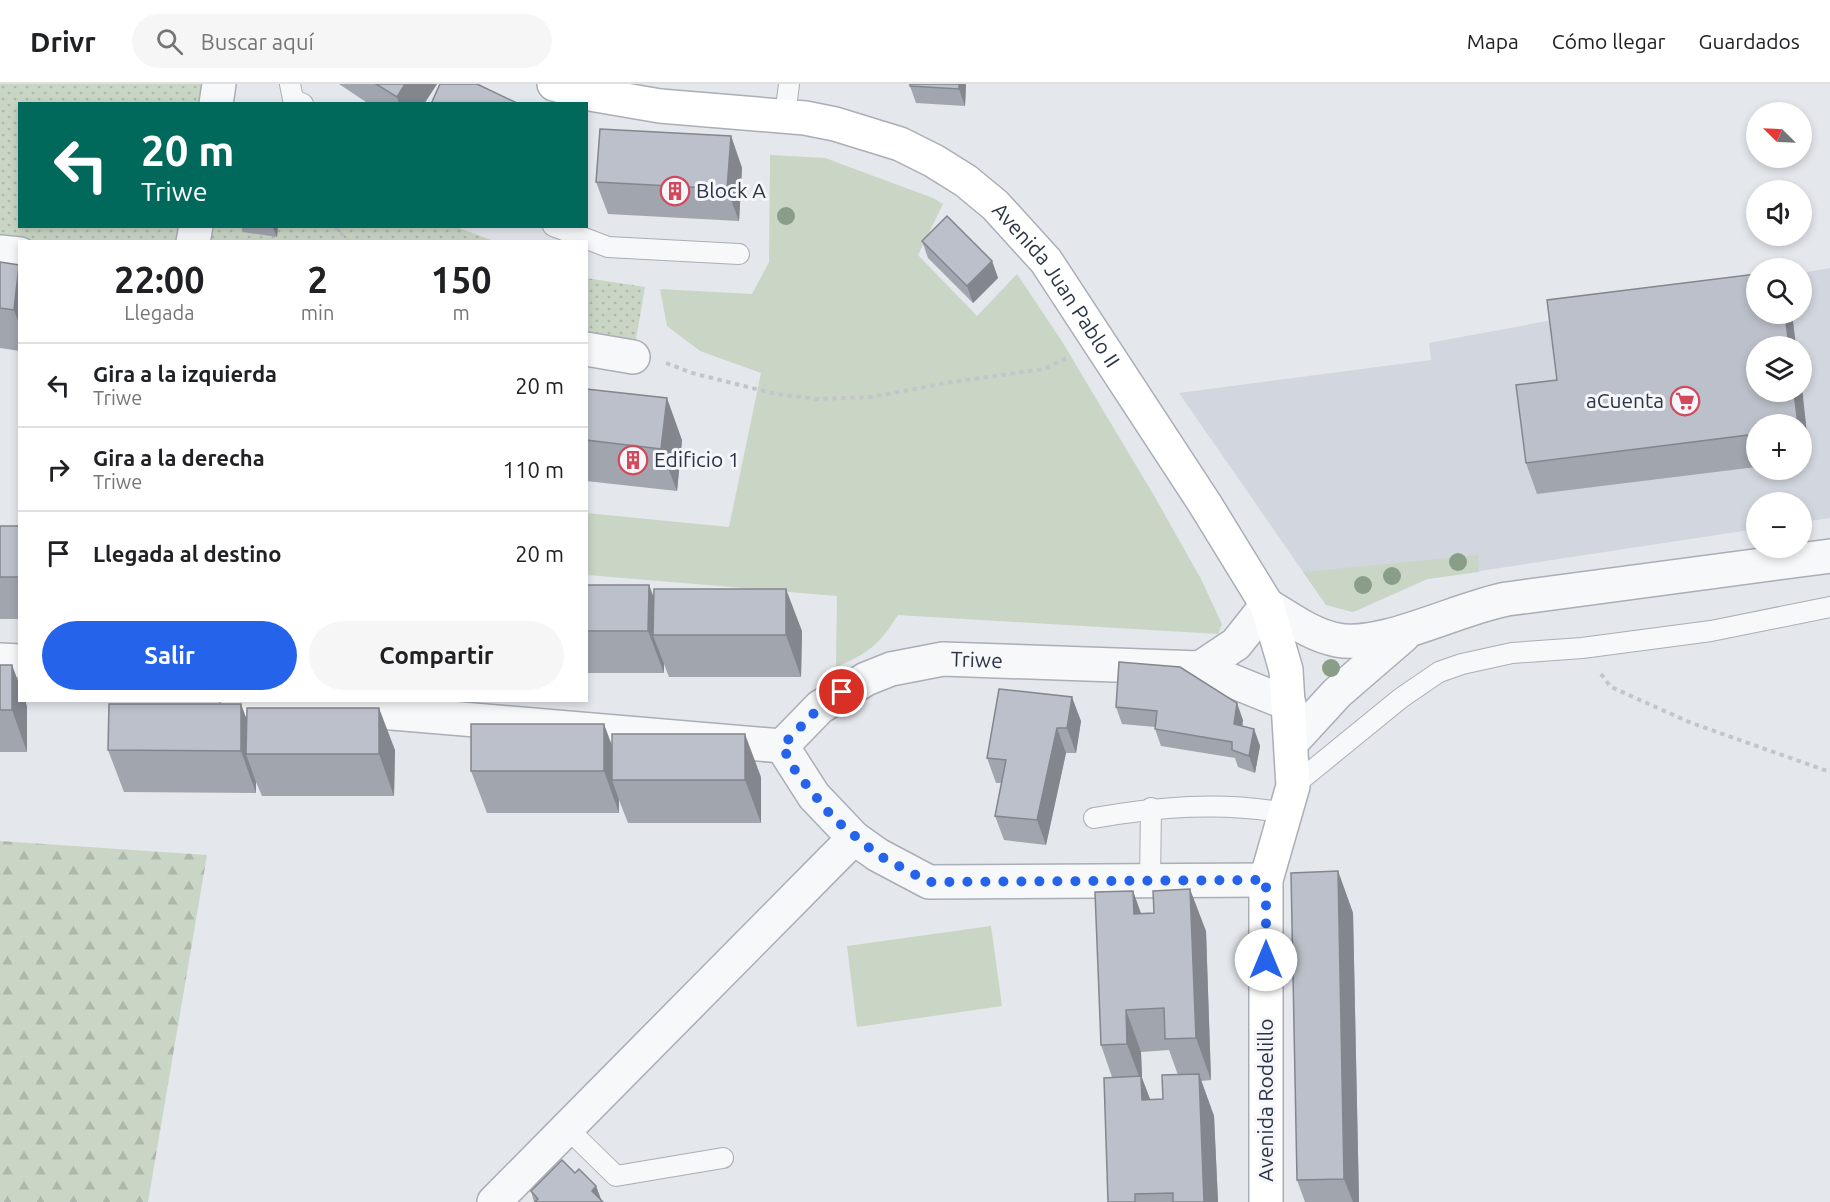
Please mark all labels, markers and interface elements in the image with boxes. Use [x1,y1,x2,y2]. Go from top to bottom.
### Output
search box [132,14,552,68]
icon: search [153,25,186,58]
text: Drivr [30,26,96,57]
text: Buscar aquí [201,29,314,54]
text: Mapa [1467,29,1519,53]
text: Cómo llegar [1552,29,1666,53]
text: Guardados [1699,29,1800,53]
north arrow [1746,102,1812,168]
map controls [1746,102,1812,558]
icon: left [42,126,120,204]
text: 20 m [141,127,235,174]
building icon: Block A [659,175,691,207]
text: Triwe [141,176,208,206]
place label: Block A [696,178,766,202]
button: sound [1746,180,1812,246]
street label: Avenida Juan Pablo II [988,197,1125,372]
button: search [1746,258,1812,324]
text: 22:00 [114,259,204,300]
text: 2 [307,259,328,300]
text: 150 [431,259,492,300]
text: Llegada [124,301,195,324]
text: min [301,301,334,324]
text: m [453,301,470,324]
button: layers [1746,336,1812,402]
text: Gira a la izquierda [93,361,277,386]
icon: left [42,369,75,402]
text: 20 m [515,373,564,398]
supermarket icon: aCuenta [1669,385,1701,417]
text: Triwe [93,386,142,409]
place label: aCuenta [1586,388,1664,412]
button: + [1746,414,1812,480]
building icon: Edificio 1 [617,444,649,476]
text: Gira a la derecha [93,445,265,470]
place label: Edificio 1 [654,447,740,471]
icon: right [42,453,75,486]
text: 110 m [503,457,564,482]
text: Triwe [93,470,142,493]
button: − [1746,492,1812,558]
icon: arrive [42,537,75,570]
text: Llegada al destino [93,541,281,566]
text: 20 m [515,541,564,566]
button: Salir [42,621,297,690]
button: Compartir [309,621,564,690]
street label: Triwe [950,646,1003,672]
pin [816,666,867,717]
icon: arrive [825,675,858,708]
position arrow [1234,928,1298,992]
street label: Avenida Rodelillo [1253,1018,1277,1182]

